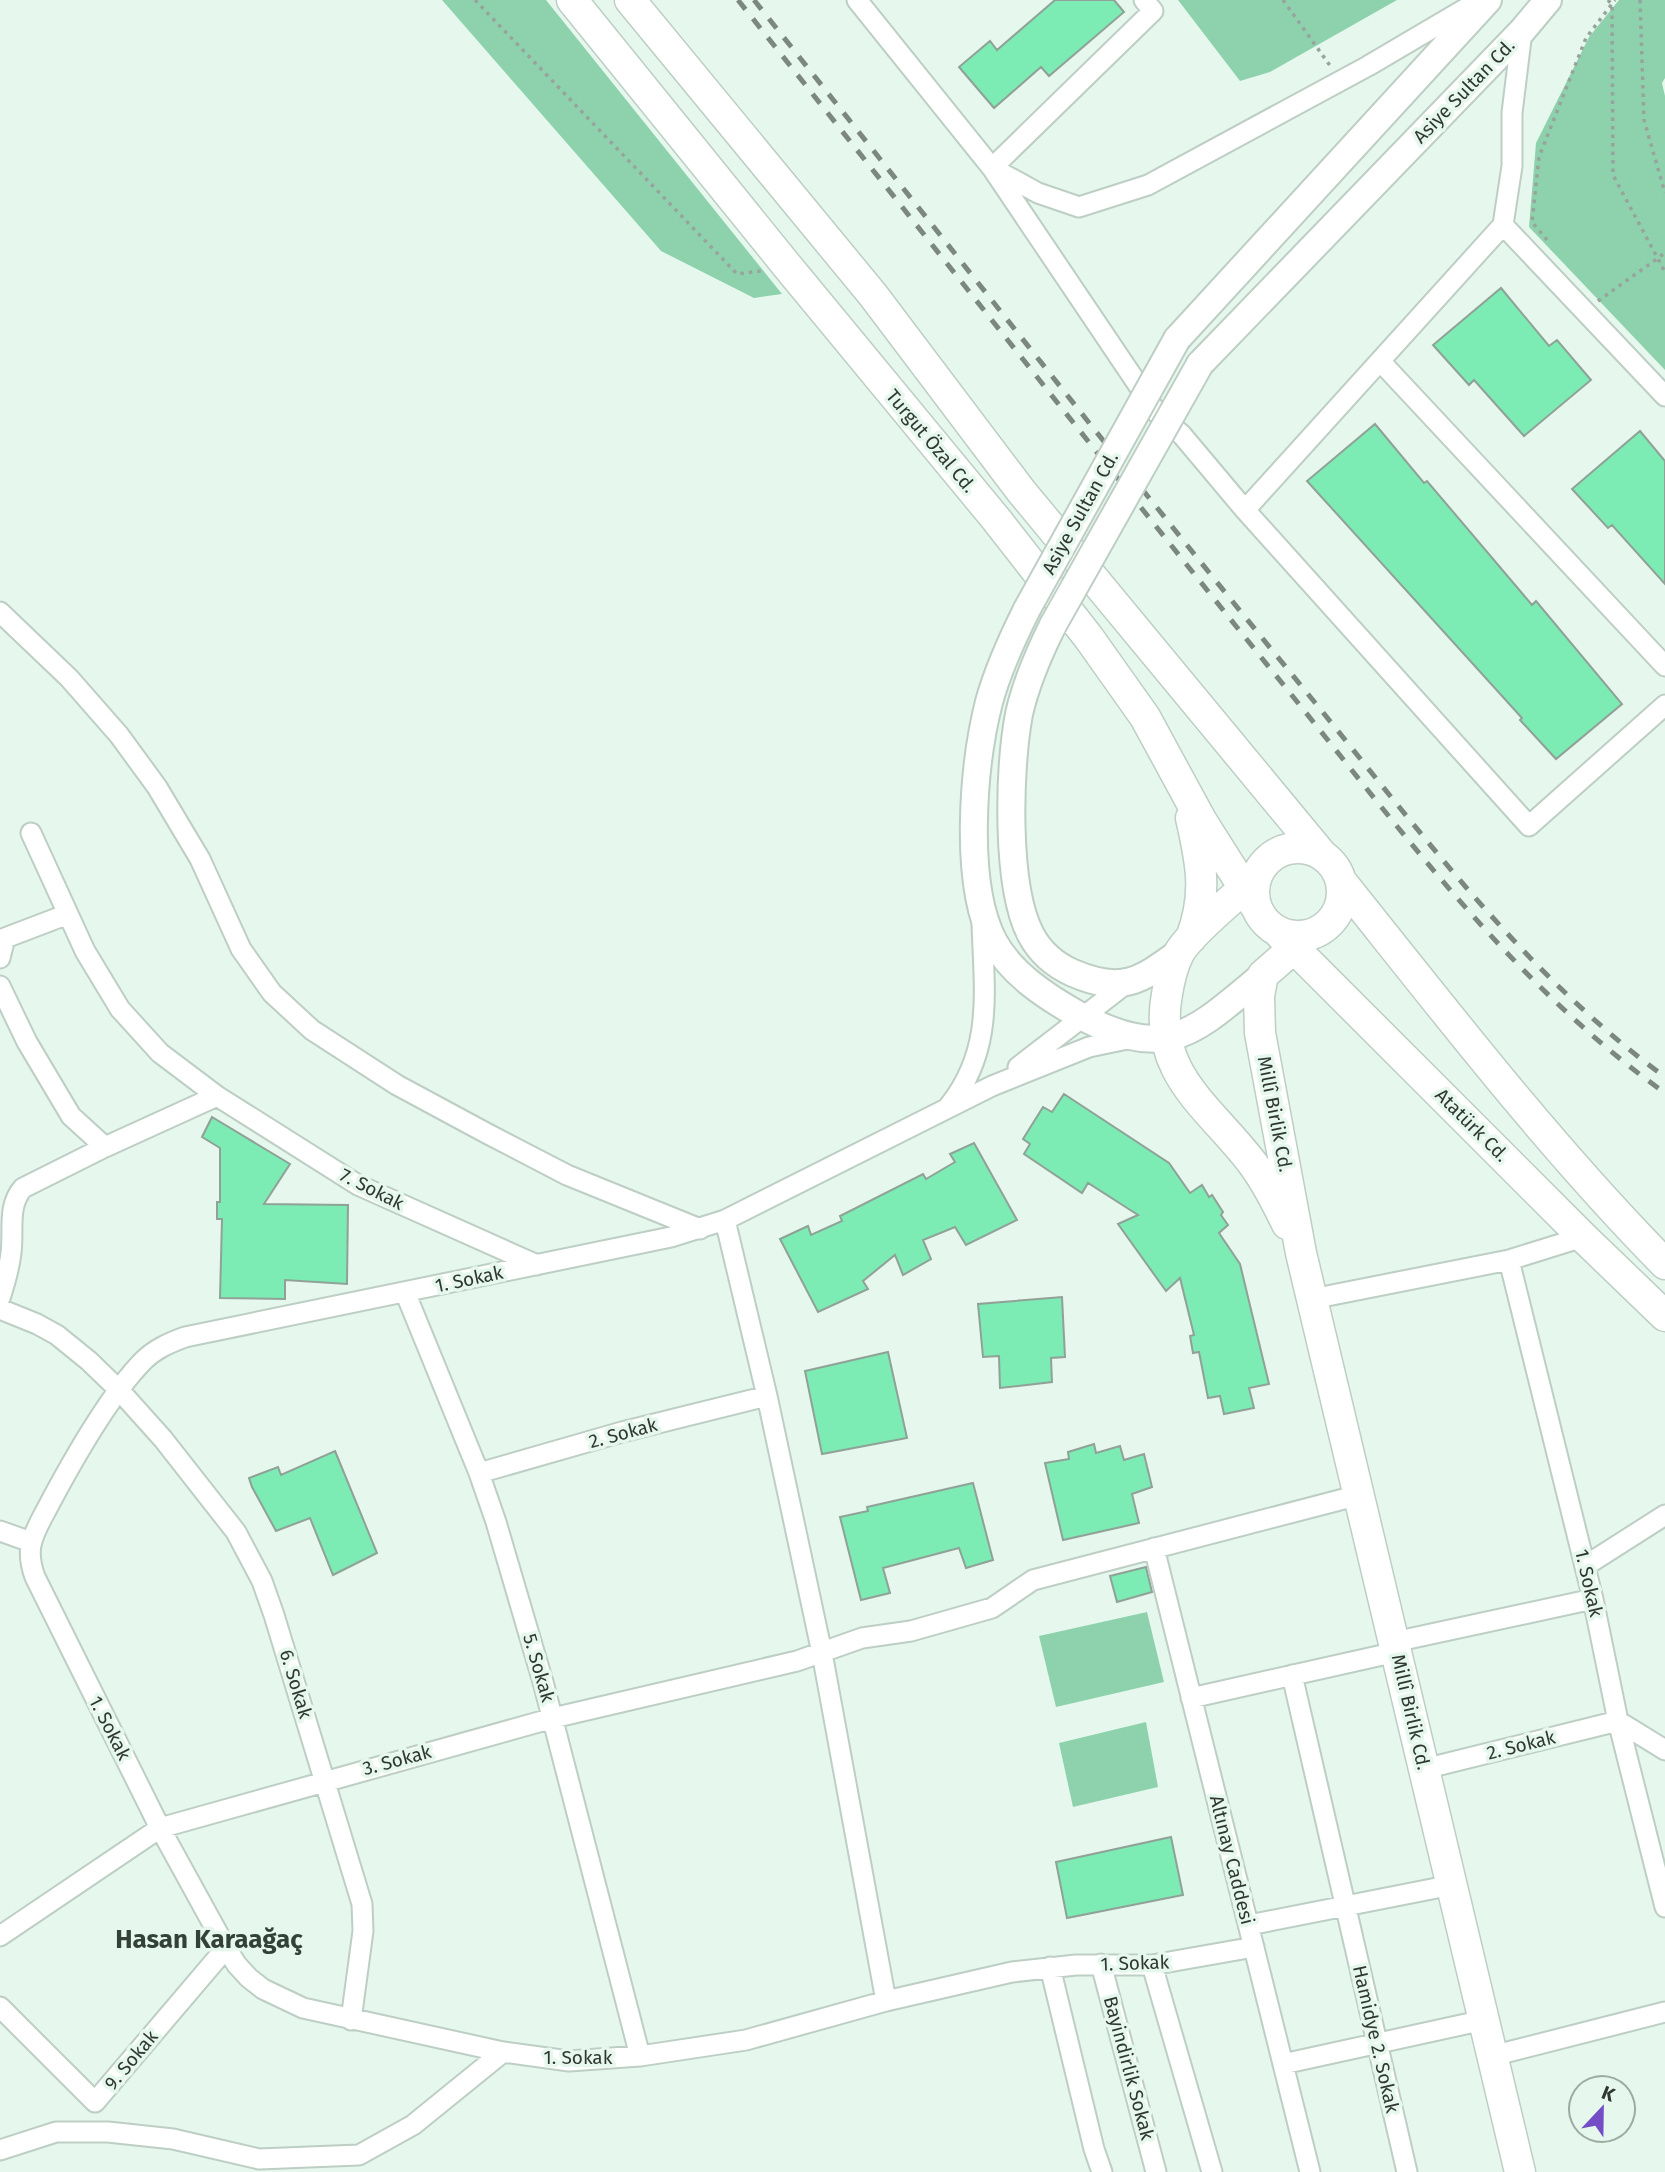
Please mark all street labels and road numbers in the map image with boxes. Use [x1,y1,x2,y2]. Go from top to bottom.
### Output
street label: Asiye Sultan Cd. [1408,34,1520,148]
street label: Turgut Özal Cd. [881,385,981,497]
street label: Asiye Sultan Cd. [1037,448,1123,578]
street label: Millî Birlik Cd. [1252,1054,1298,1174]
street label: Atatürk Cd. [1431,1084,1513,1166]
street label: 7. Sokak [336,1163,408,1215]
street label: 1. Sokak [433,1261,505,1297]
street label: 2. Sokak [586,1413,660,1453]
street label: 1. Sokak [1570,1547,1608,1619]
street label: 5. Sokak [518,1631,560,1705]
street label: 6. Sokak [275,1647,317,1721]
street label: Millî Birlik Cd. [1387,1652,1435,1772]
street label: 1. Sokak [84,1692,136,1764]
street label: 2. Sokak [1484,1725,1558,1765]
street label: 3. Sokak [360,1740,434,1780]
street label: Altınay Caddesi [1205,1793,1259,1927]
street label: 1. Sokak [1100,1950,1170,1976]
street label: Hamidye 2. Sokak [1348,1963,1404,2115]
street label: Bayindirlik Sokak [1099,1993,1159,2143]
street label: 9. Sokak [100,2025,163,2094]
street label: 1. Sokak [544,2046,613,2069]

